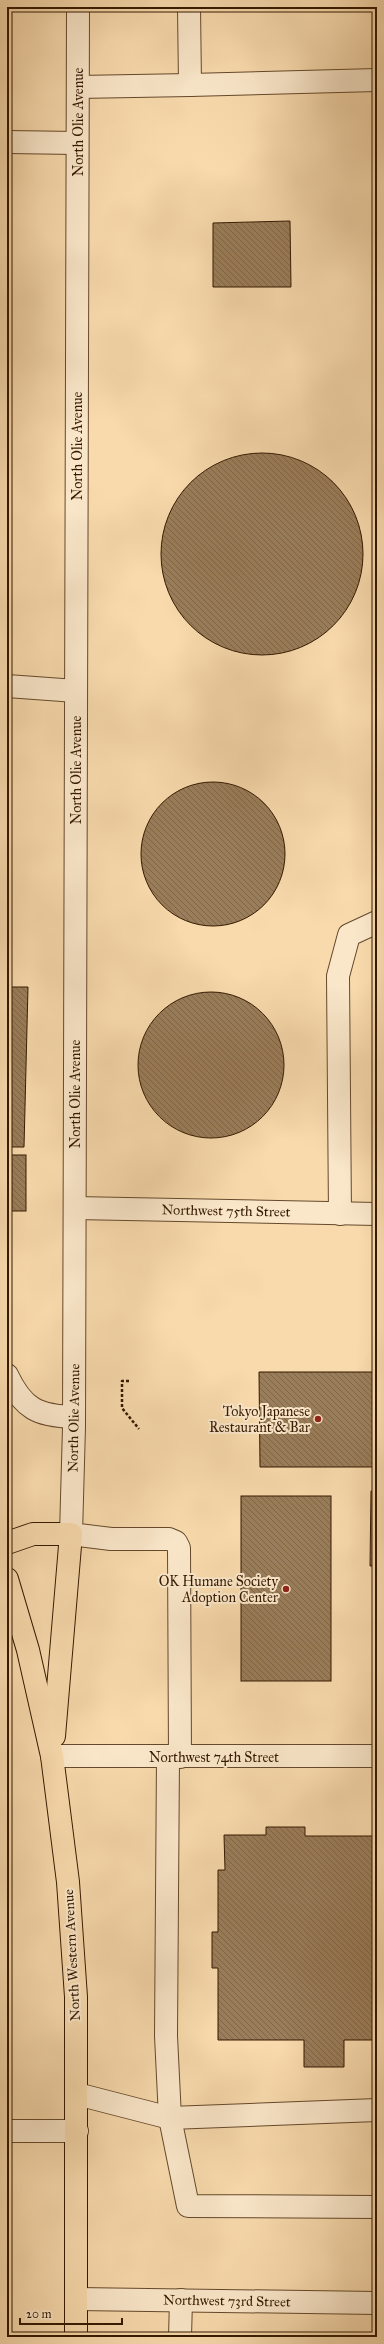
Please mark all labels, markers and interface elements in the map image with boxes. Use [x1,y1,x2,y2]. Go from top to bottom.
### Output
street label: North Olie Avenue [70,67,87,176]
street label: North Olie Avenue [69,391,86,500]
street label: North Olie Avenue [68,715,85,824]
street label: North Olie Avenue [67,1039,84,1148]
street label: Northwest 75th Street [161,1201,291,1221]
street label: North Olie Avenue [65,1363,83,1473]
place label: Tokyo Japanese Restaurant & Bar [209,1403,311,1436]
marker: Tokyo Japanese Restaurant & Bar [313,1414,323,1424]
place label: OK Humane Society Adoption Center [159,1573,279,1606]
marker: OK Humane Society Adoption Center [281,1584,291,1594]
street label: Northwest 74th Street [149,1749,279,1766]
street label: North Western Avenue [60,1888,84,2021]
street label: Northwest 73rd Street [163,2291,291,2311]
scale bar [20,2300,122,2326]
text: 20 m [26,2307,52,2321]

